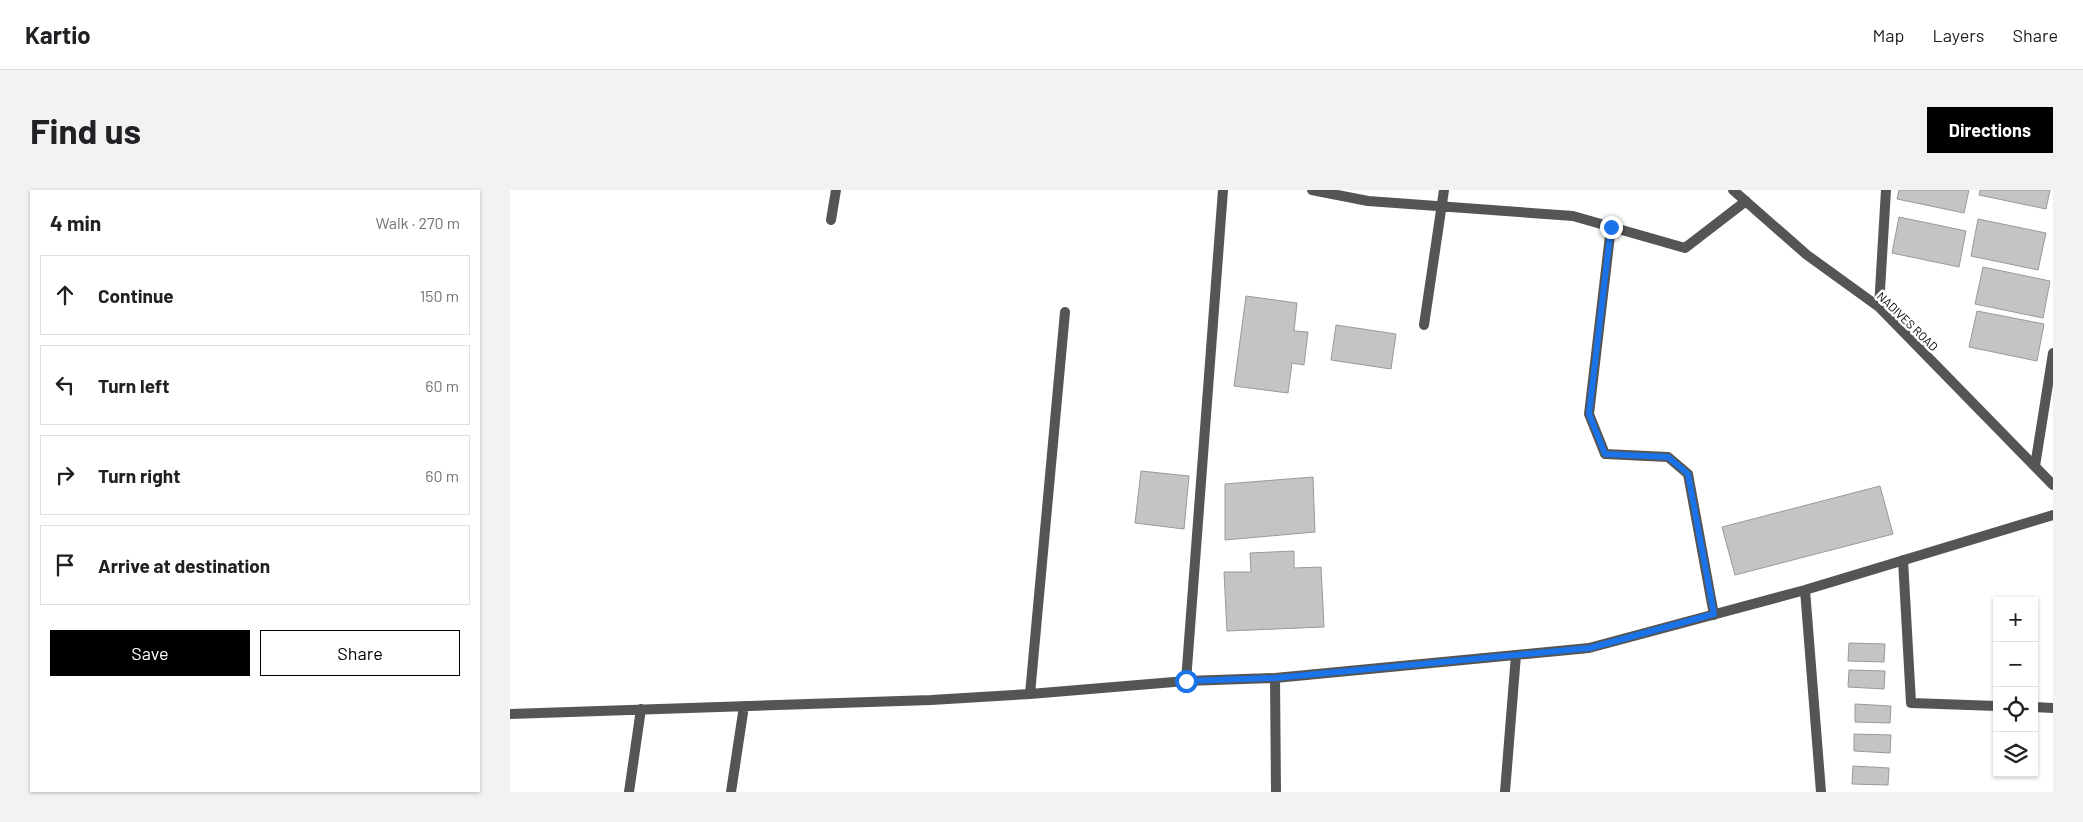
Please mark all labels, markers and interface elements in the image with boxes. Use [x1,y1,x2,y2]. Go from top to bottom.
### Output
text: Kartio [25,20,91,49]
text: Map [1872,24,1904,46]
text: Layers [1932,24,1985,46]
text: Share [2013,24,2058,46]
button: Directions [1927,107,2053,153]
text: Find us [30,109,141,151]
text: 4 min [50,210,101,235]
text: Walk · 270 m [375,213,460,232]
route end [1600,216,1623,239]
icon: ahead [51,281,79,309]
text: Continue [98,284,174,307]
text: 150 m [420,286,459,305]
street label: NADIVES ROAD [1875,289,1941,353]
icon: left [51,371,79,399]
text: Turn left [98,374,169,397]
text: 60 m [425,376,459,395]
icon: right [51,461,79,489]
text: Turn right [98,464,180,487]
text: 60 m [425,466,459,485]
icon: arrive [51,551,79,579]
text: Arrive at destination [98,554,270,577]
map controls [1993,597,2038,777]
button: + [1993,597,2038,642]
button: Save [50,630,250,676]
button: Share [260,630,460,676]
button: − [1993,642,2038,687]
route start [1175,670,1198,693]
button: locate [1993,687,2038,732]
button: layers [1993,732,2038,777]

